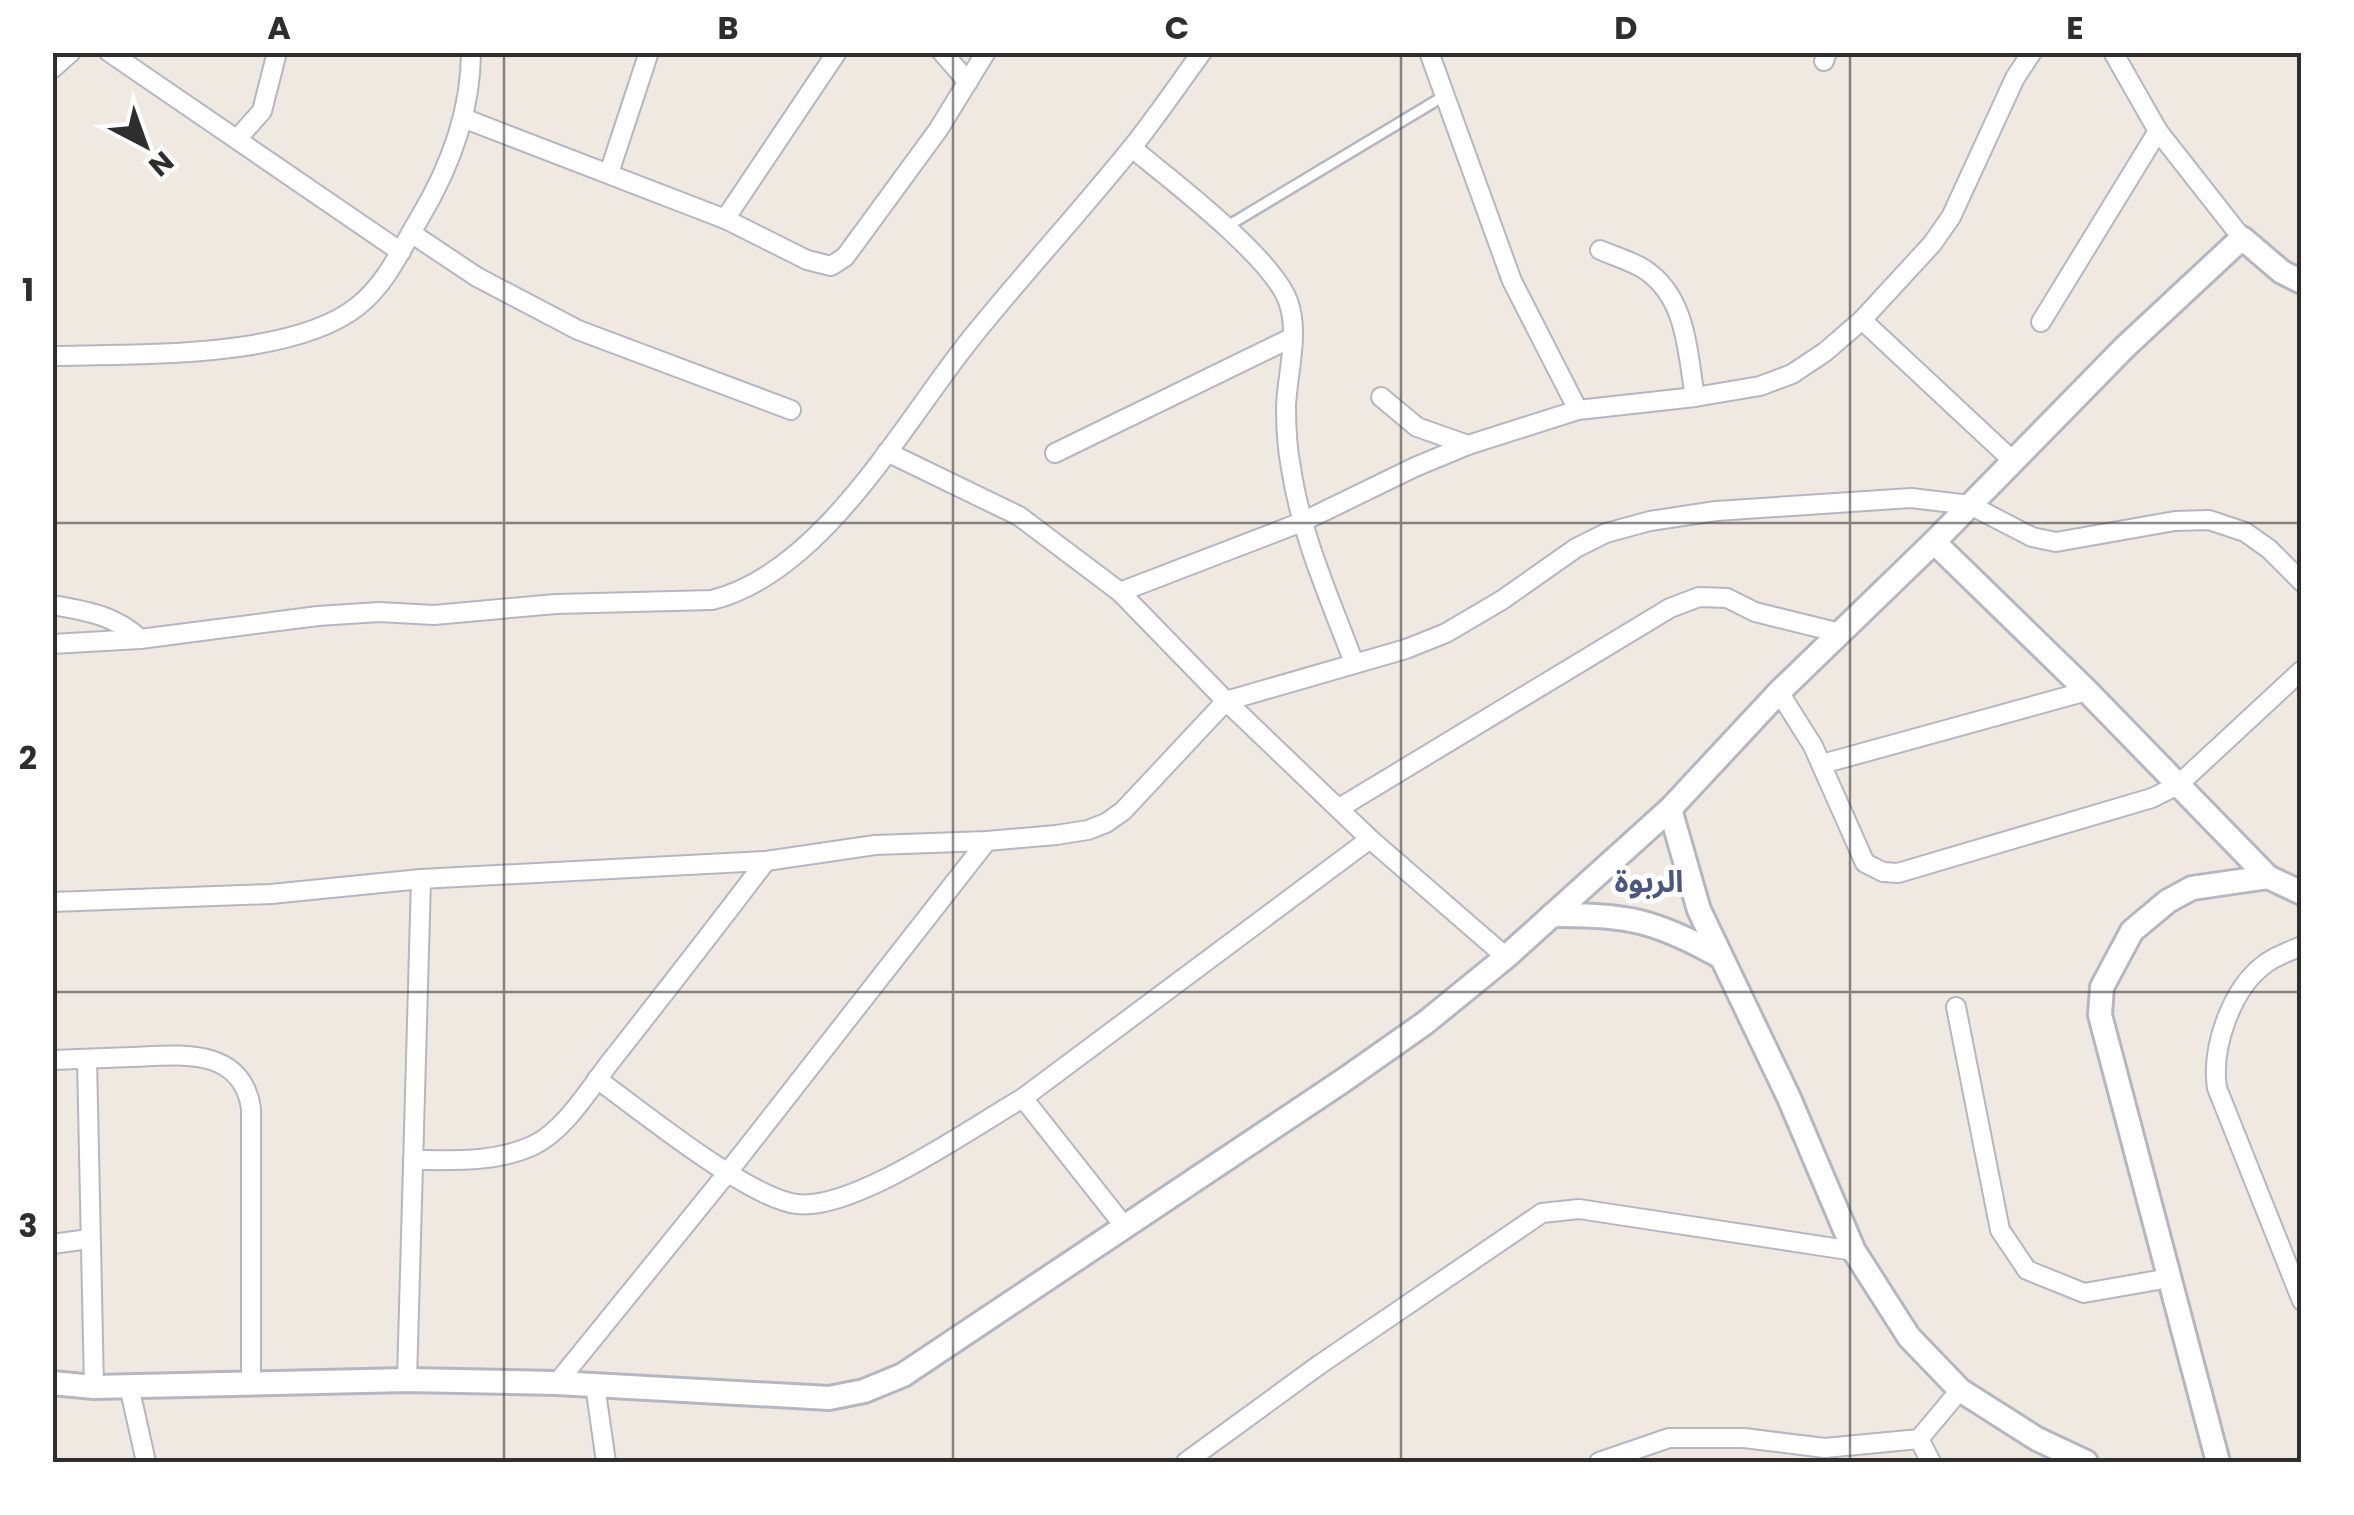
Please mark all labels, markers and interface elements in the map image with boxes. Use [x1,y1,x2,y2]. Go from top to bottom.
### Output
text: A [267,5,291,50]
text: B [717,5,739,50]
text: C [1165,5,1189,50]
text: D [1614,5,1638,50]
text: E [2066,5,2084,50]
north arrow [95,95,195,195]
text: N [140,142,182,185]
text: 1 [22,267,34,312]
text: 2 [19,735,37,780]
district label: الربوة [1614,860,1684,903]
text: 3 [18,1203,38,1248]

